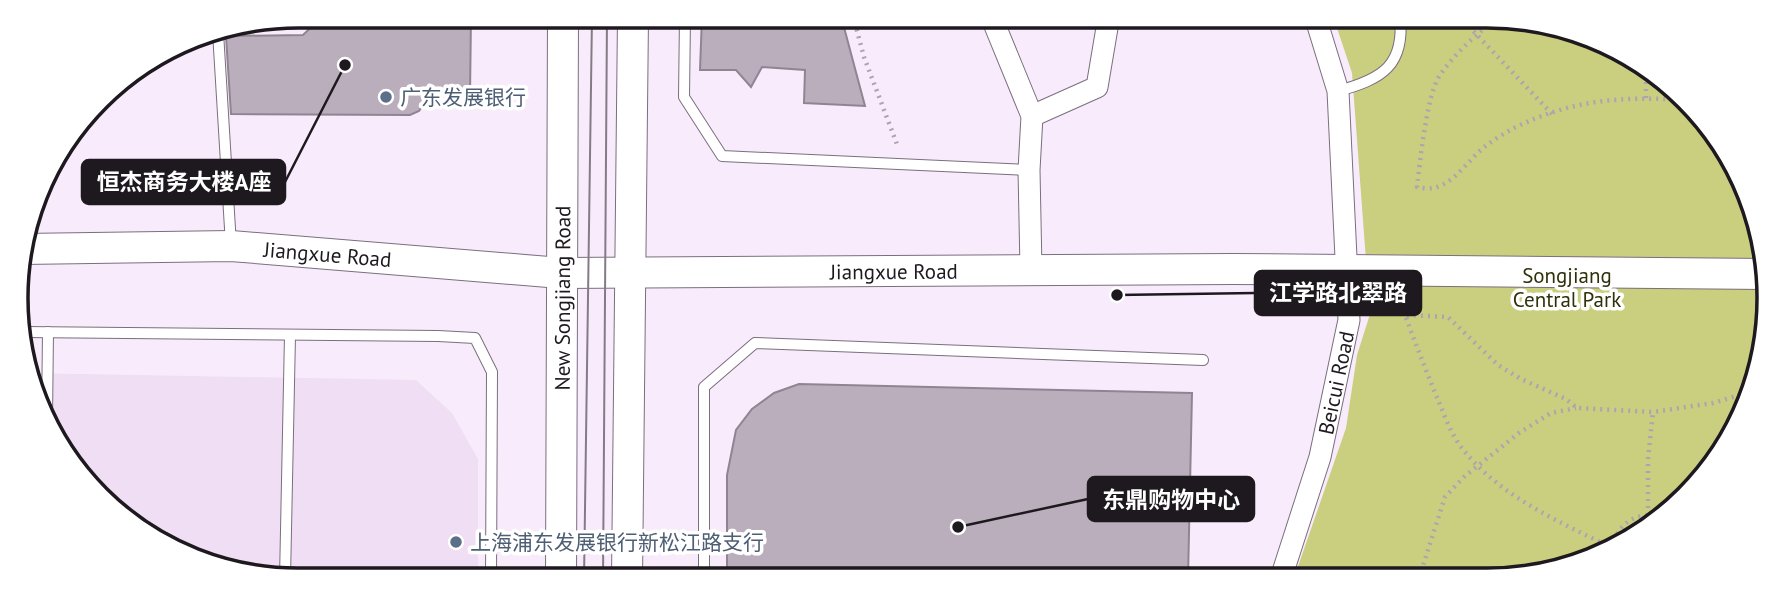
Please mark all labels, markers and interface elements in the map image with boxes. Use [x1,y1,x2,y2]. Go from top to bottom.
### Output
place label: 广东发展银行 [400,84,526,111]
marker: 广东发展银行 [378,89,394,105]
callout: 恒杰商务大楼A座 [82,160,285,204]
text: 恒杰商务大楼A座 [97,167,271,196]
street label: New Songjiang Road [548,206,576,390]
street label: Jiangxue Road [262,235,392,273]
street label: Jiangxue Road [829,257,958,285]
park label: Songjiang Central Park [1513,262,1621,313]
callout: 江学路北翠路 [1255,271,1421,315]
text: 江学路北翠路 [1269,278,1407,307]
street label: Beicui Road [1312,329,1360,437]
callout: 东鼎购物中心 [1088,477,1254,521]
text: 东鼎购物中心 [1102,485,1240,514]
place label: 上海浦东发展银行新松江路支行 [470,529,764,556]
marker: 上海浦东发展银行新松江路支行 [448,534,464,550]

